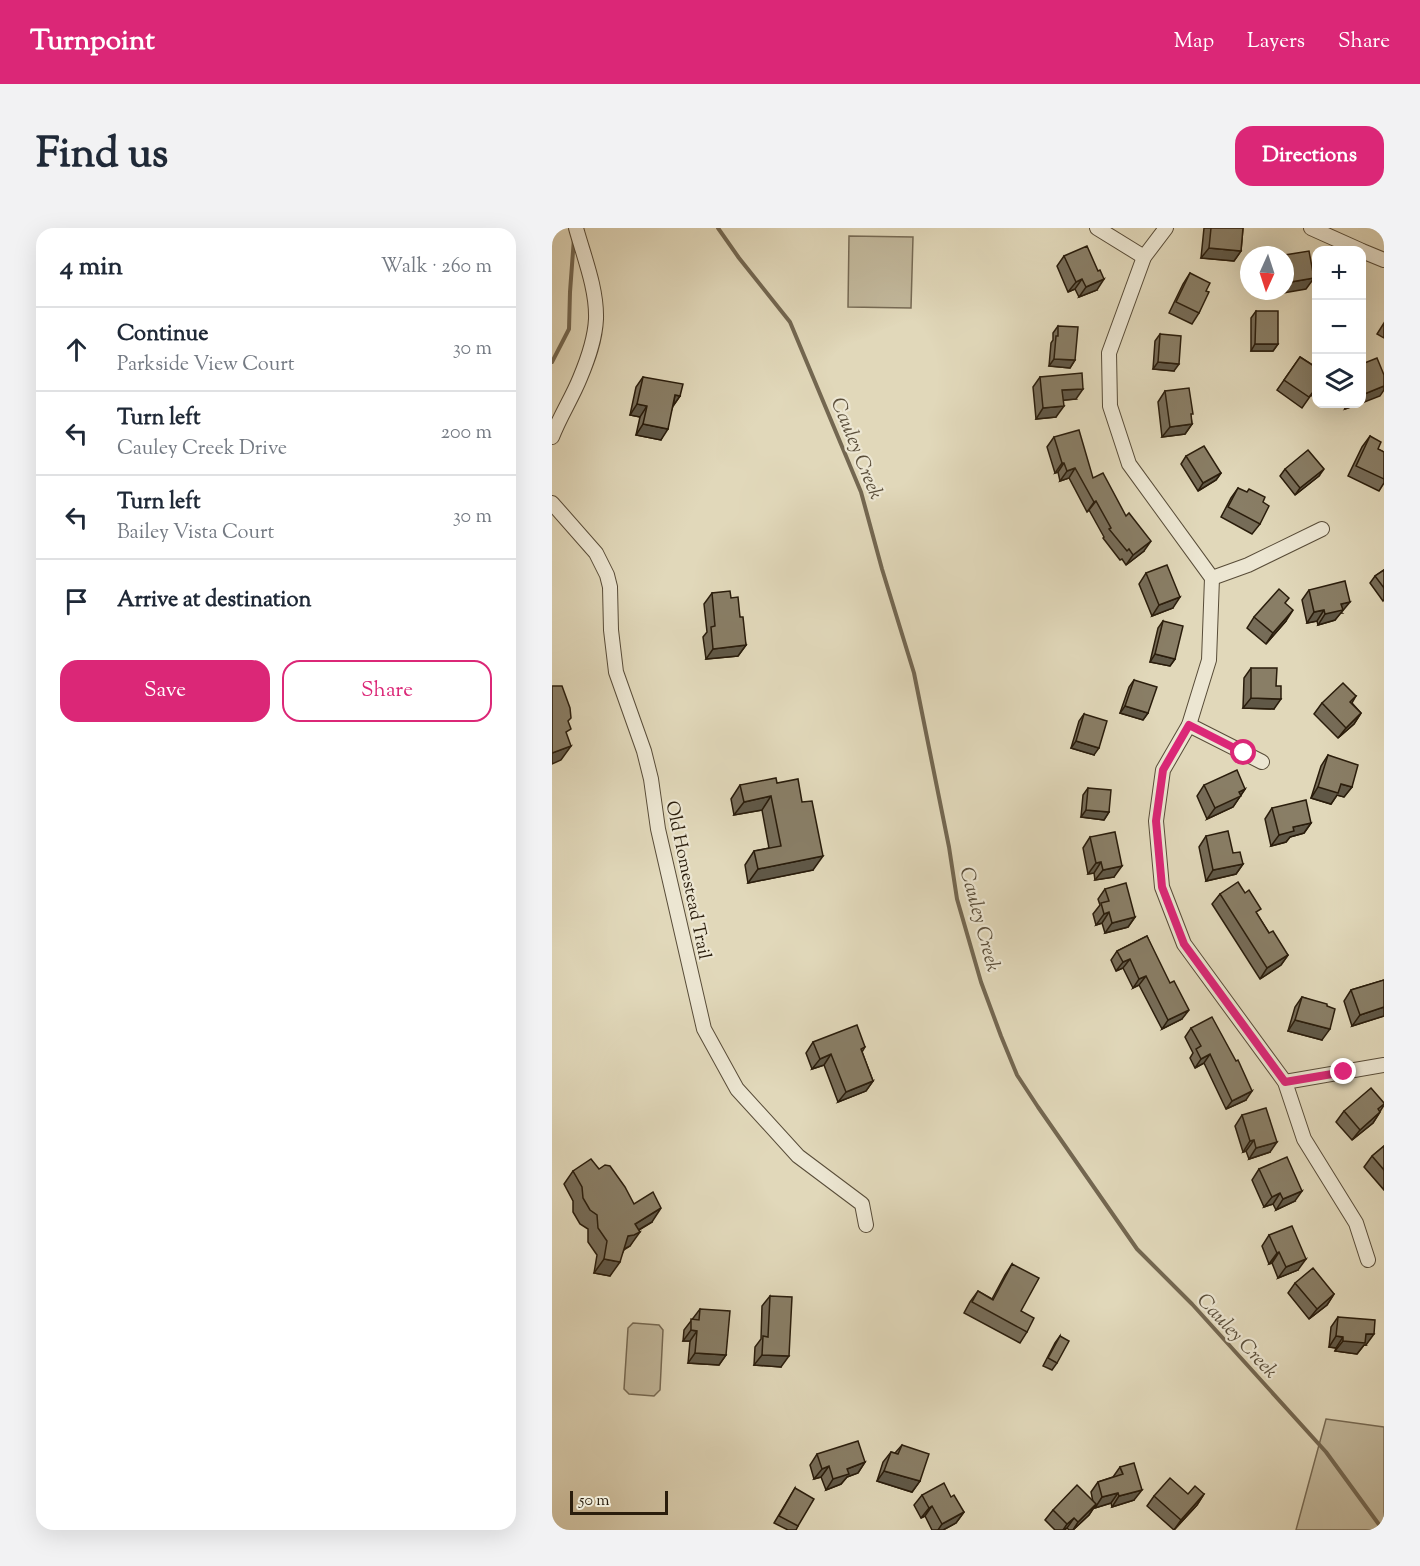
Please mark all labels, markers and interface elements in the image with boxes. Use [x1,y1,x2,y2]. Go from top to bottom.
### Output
text: Turnpoint [30,22,155,62]
text: Map [1174,27,1214,57]
text: Layers [1247,27,1305,57]
text: Share [1338,27,1390,57]
text: Find us [36,126,168,186]
button: Directions [1235,126,1384,186]
north arrow [1240,246,1294,300]
map controls [1312,246,1366,408]
button: + [1312,246,1366,300]
text: 4 min [60,249,123,286]
text: Walk · 260 m [381,253,492,282]
button: − [1312,300,1366,354]
text: Continue [117,319,208,351]
icon: ahead [60,333,93,366]
text: 30 m [453,335,492,364]
text: Parkside View Court [117,351,295,380]
button: layers [1312,354,1366,408]
water label: Cauley Creek [822,394,889,504]
text: Turn left [117,403,200,435]
icon: left [60,417,93,450]
text: 200 m [441,419,492,448]
text: Cauley Creek Drive [117,435,287,464]
text: Turn left [117,487,200,519]
icon: left [60,501,93,534]
text: 30 m [453,503,492,532]
text: Bailey Vista Court [117,519,274,548]
icon: arrive [60,585,93,618]
text: Arrive at destination [117,585,312,617]
button: Save [60,660,270,722]
button: Share [282,660,492,722]
route start [1230,739,1256,765]
street label: Old Homestead Trail [658,799,717,962]
water label: Cauley Creek [951,864,1007,975]
route end [1330,1058,1356,1084]
water label: Cauley Creek [1189,1287,1283,1386]
scale bar [570,1488,668,1516]
text: 50 m [579,1490,610,1513]

